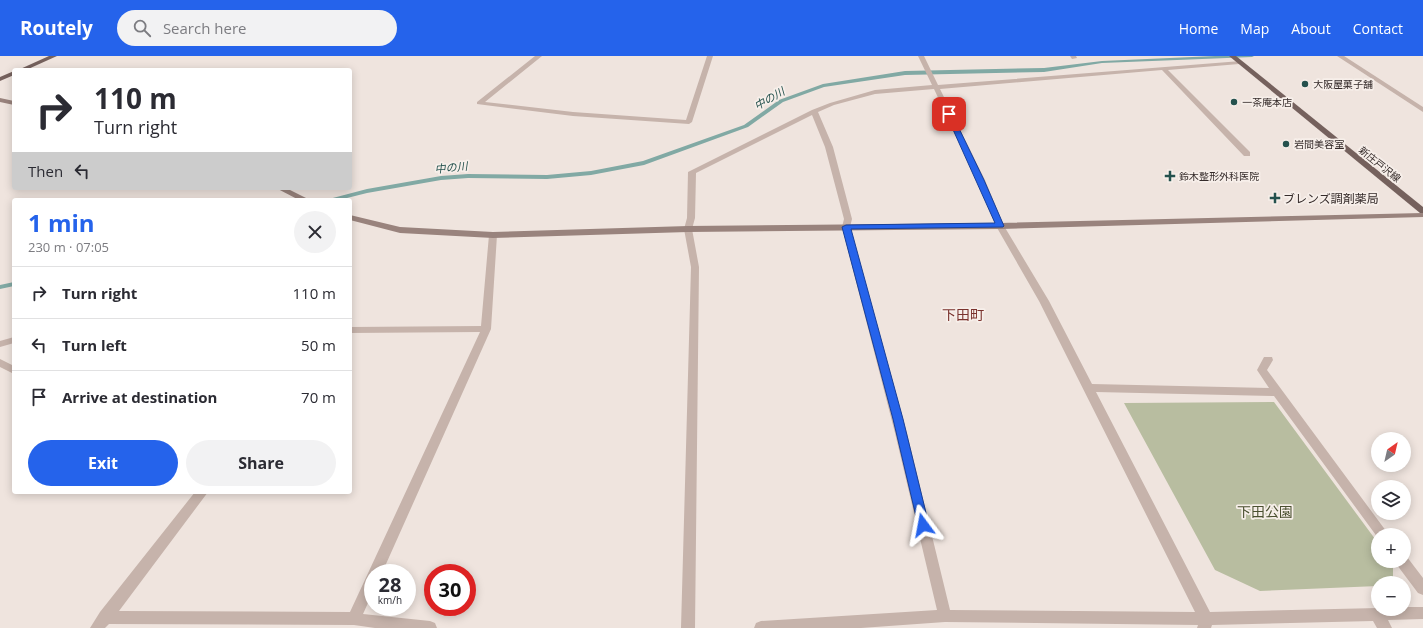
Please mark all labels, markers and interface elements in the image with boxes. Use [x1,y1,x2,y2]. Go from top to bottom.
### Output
search box [117,10,397,46]
text: Routely [20,15,93,41]
icon: search [131,17,153,39]
text: Search here [163,18,246,38]
text: Home [1179,19,1218,38]
text: Map [1240,19,1269,38]
text: About [1291,19,1331,38]
text: Contact [1353,19,1403,38]
place label: 大阪屋菓子舗 [1313,77,1373,91]
text: 110 m [94,79,177,117]
marker: 大阪屋菓子舗 [1300,79,1310,89]
water label: 中の川 [751,83,788,113]
icon: right [28,84,80,136]
place label: 一茶庵本店 [1242,95,1292,109]
pin [932,97,966,131]
marker: 一茶庵本店 [1229,97,1239,107]
icon: arrive [938,103,960,125]
text: Turn right [94,115,177,139]
place label: 岩間美容室 [1294,137,1344,151]
marker: 岩間美容室 [1281,139,1291,149]
street label: 新庄戸沢線 [1356,143,1404,185]
water label: 中の川 [434,158,469,176]
icon: left [71,160,93,182]
text: Then [28,161,63,181]
place label: 鈴木整形外科医院 [1179,169,1259,183]
marker: 鈴木整形外科医院 [1164,170,1176,182]
place label: ブレンズ調剤薬局 [1283,190,1379,207]
marker: ブレンズ調剤薬局 [1270,193,1280,203]
text: 1 min [28,206,95,239]
button: close [294,211,336,253]
text: 230 m · 07:05 [28,238,109,256]
icon: right [28,282,50,304]
text: Turn right [62,283,137,303]
text: 110 m [292,283,336,303]
district label: 下田町 [942,305,984,324]
icon: left [28,334,50,356]
text: Turn left [62,335,127,355]
text: 50 m [301,335,336,355]
icon: arrive [28,386,50,408]
text: Arrive at destination [62,387,217,407]
text: 70 m [301,387,336,407]
north arrow [1371,432,1411,472]
map controls [1371,432,1411,616]
button: Exit [28,440,178,486]
button: Share [186,440,336,486]
button: layers [1371,480,1411,520]
park label: 下田公園 [1237,502,1293,521]
position arrow [902,504,944,546]
button: + [1371,528,1411,568]
speed limit sign: 30 [424,564,476,616]
text: 28 [379,571,401,598]
button: − [1371,576,1411,616]
text: km/h [378,593,402,607]

